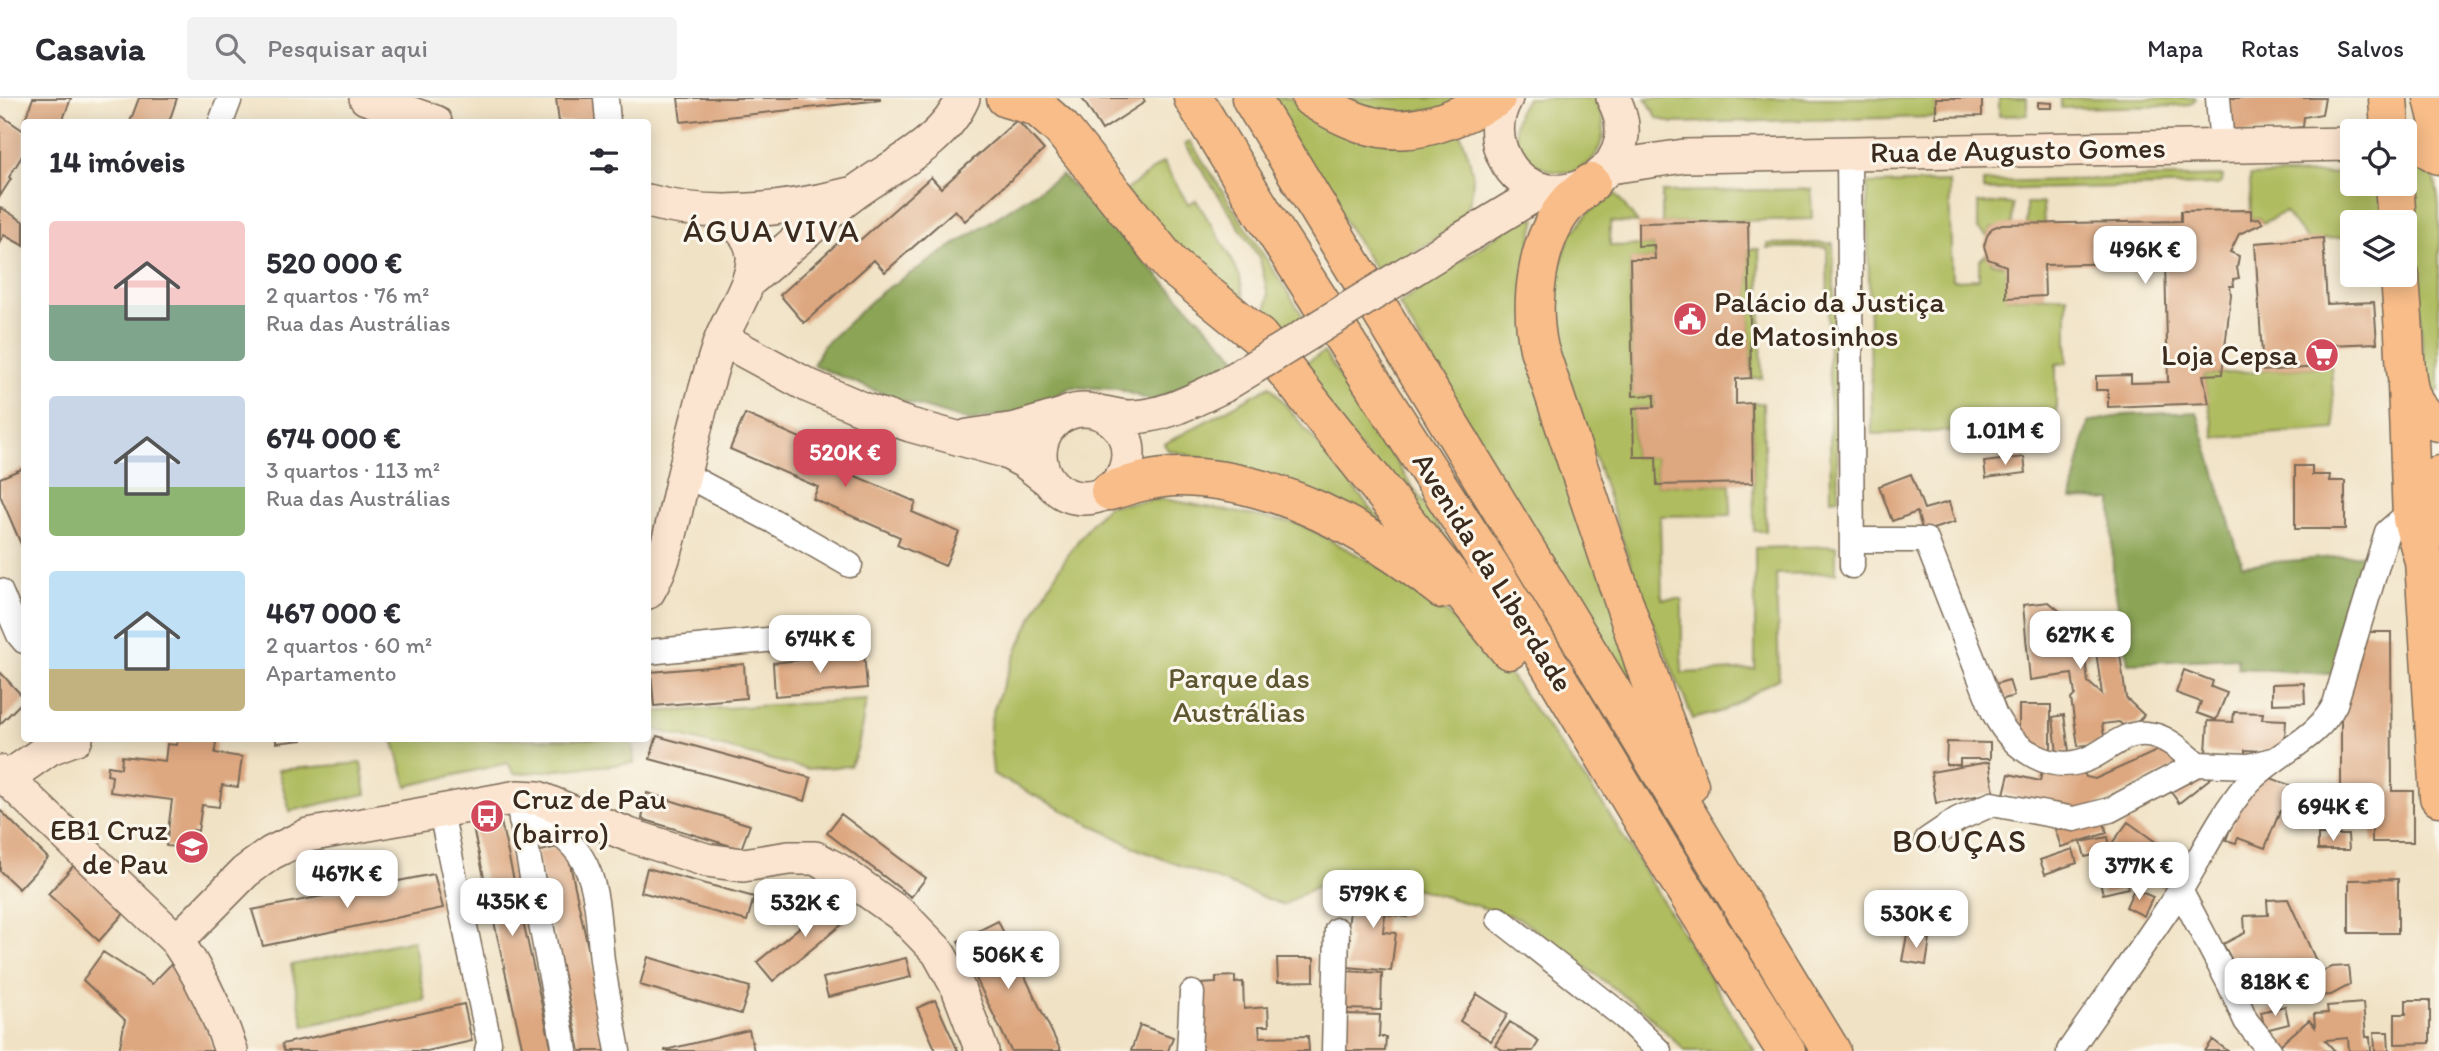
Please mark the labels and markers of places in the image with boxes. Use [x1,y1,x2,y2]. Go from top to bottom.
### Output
pin: 496K € [2088,226,2202,286]
place label: Palácio da Justiça de Matosinhos [1714,283,1945,354]
public building icon: Palácio da Justiça de Matosinhos [1671,300,1709,338]
place label: Loja Cepsa [2161,336,2298,373]
supermarket icon: Loja Cepsa [2303,336,2341,374]
pin: 1.01M € [1940,408,2070,467]
pin: 520K € [788,430,902,489]
pin: 627K € [2023,612,2137,671]
pin: 674K € [763,616,877,675]
place label: Cruz de Pau (bairro) [512,780,667,851]
pin: 694K € [2276,784,2390,843]
bus stop icon: Cruz de Pau (bairro) [468,797,506,835]
place label: EB1 Cruz de Pau [50,811,168,882]
school or university icon: EB1 Cruz de Pau [173,828,211,866]
pin: 377K € [2082,842,2196,902]
pin: 467K € [290,850,404,910]
pin: 579K € [1316,870,1430,930]
pin: 435K € [455,878,569,938]
pin: 532K € [748,880,862,939]
pin: 530K € [1859,890,1973,950]
pin: 506K € [951,932,1065,991]
pin: 818K € [2218,958,2332,1018]

